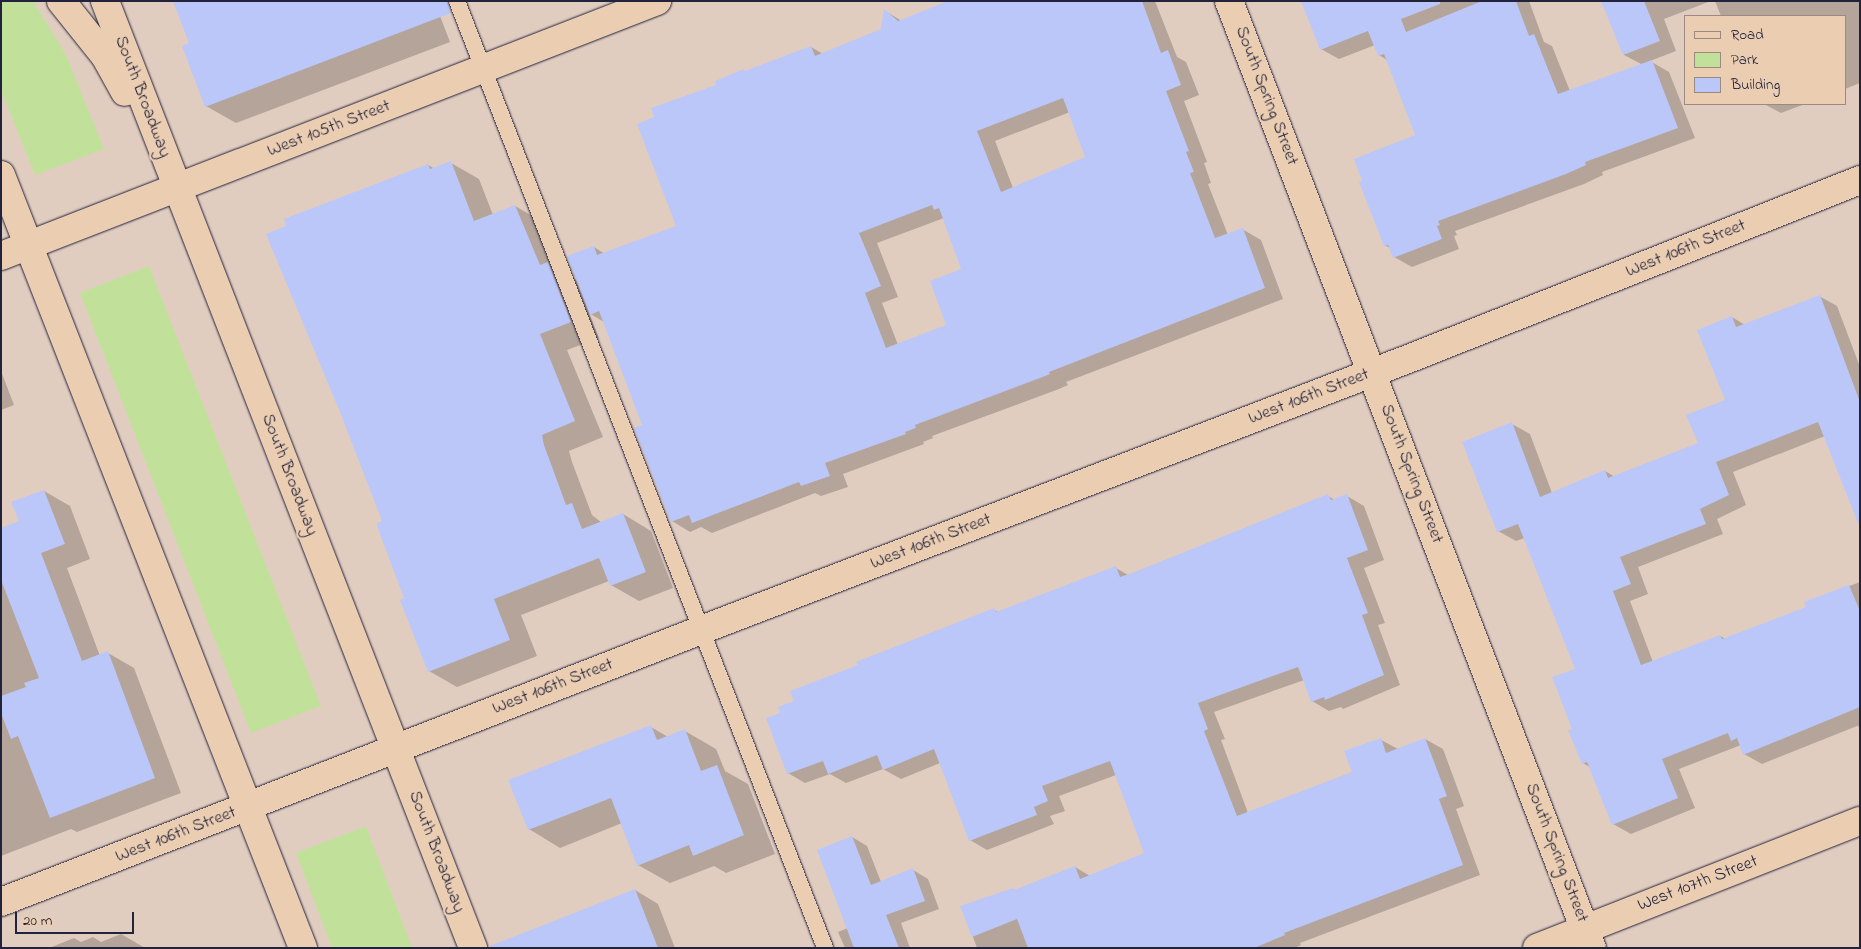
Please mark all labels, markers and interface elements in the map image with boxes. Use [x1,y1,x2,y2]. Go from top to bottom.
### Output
legend [1684,15,1846,105]
street label: South Spring Street [1230,23,1302,169]
text: Road [1731,24,1764,46]
street label: South Broadway [109,33,175,161]
text: Park [1731,49,1758,71]
text: Building [1731,74,1780,96]
street label: West 105th Street [264,96,394,162]
street label: West 106th Street [1623,215,1749,283]
street label: West 106th Street [1246,364,1372,430]
street label: South Spring Street [1375,401,1447,547]
street label: South Broadway [256,411,322,539]
street label: West 106th Street [868,509,994,575]
street label: West 106th Street [490,654,616,720]
street label: South Spring Street [1520,780,1592,926]
street label: South Broadway [403,788,469,916]
street label: West 106th Street [113,802,239,868]
street label: West 107th Street [1635,851,1761,917]
scale bar [18,902,136,934]
text: 20 m [23,910,52,932]

